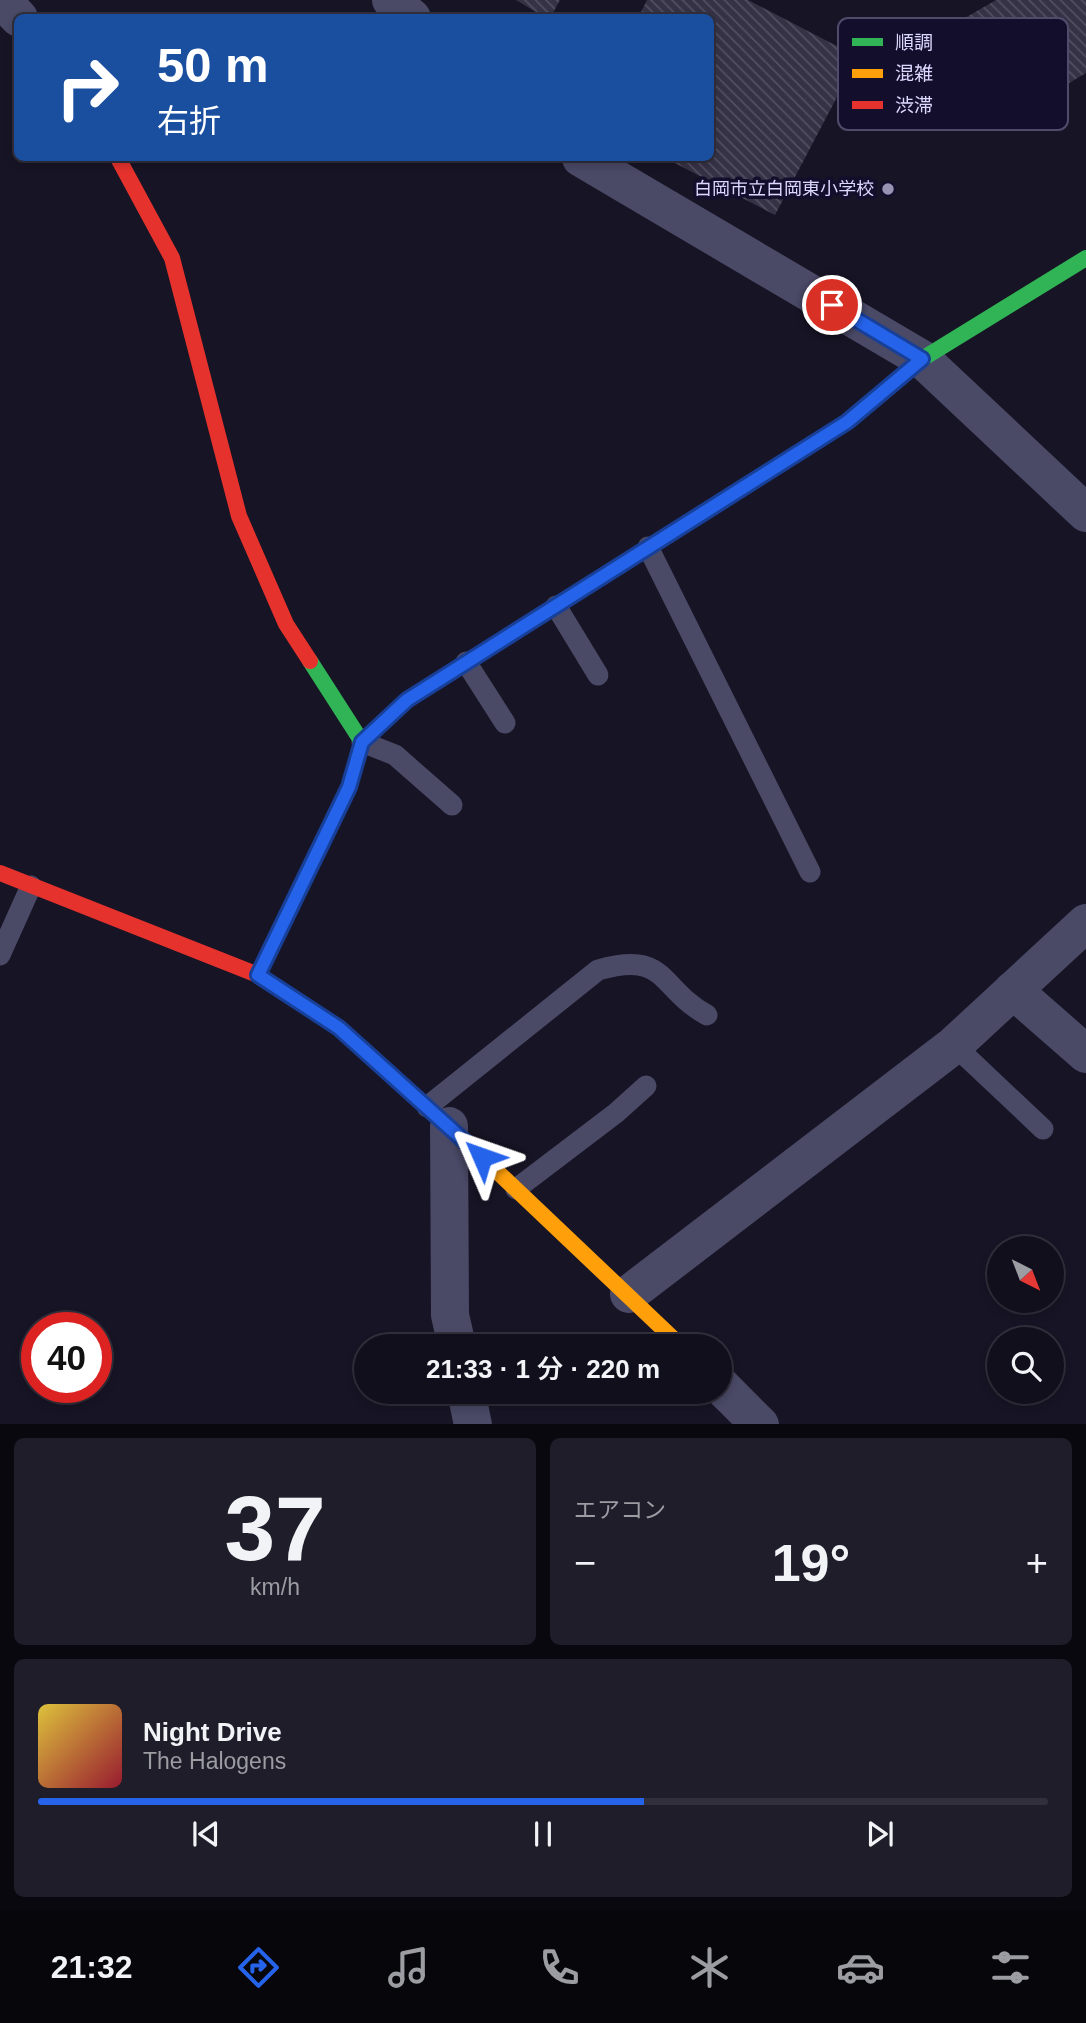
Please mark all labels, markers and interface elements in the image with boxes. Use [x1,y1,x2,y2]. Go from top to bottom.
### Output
legend [838,18,1068,130]
text: 順調 [895,32,933,53]
text: 50 m [157,38,269,92]
icon: right [42,42,133,133]
text: 混雑 [895,63,933,84]
text: 渋滞 [895,95,933,116]
text: 右折 [157,103,221,139]
place label: 白岡市立白岡東小学校 [694,179,874,199]
marker: 白岡市立白岡東小学校 [880,181,896,197]
pin [802,275,862,335]
icon: arrive [813,286,851,324]
position arrow [445,1120,519,1194]
north arrow [987,1236,1064,1312]
map controls [987,1236,1064,1404]
speed limit sign: 40 [21,1312,112,1403]
button: search [987,1327,1064,1404]
text: 21:33 · 1 分 · 220 m [426,1354,660,1384]
text: 37 [224,1478,326,1579]
text: エアコン [574,1497,666,1523]
text: 19° [772,1534,850,1592]
text: − [574,1542,596,1584]
text: + [1026,1542,1048,1584]
text: km/h [250,1574,300,1600]
text: Night Drive [143,1717,282,1747]
text: The Halogens [143,1748,286,1774]
icon: previous [187,1815,225,1853]
icon: pause [524,1815,562,1853]
icon: next [861,1815,899,1853]
icon: directions [234,1943,283,1992]
icon: music [384,1943,433,1992]
icon: phone [535,1943,584,1992]
icon: climate [685,1943,734,1992]
icon: car [836,1943,885,1992]
icon: filters [986,1943,1035,1992]
text: 21:32 [51,1949,133,1985]

